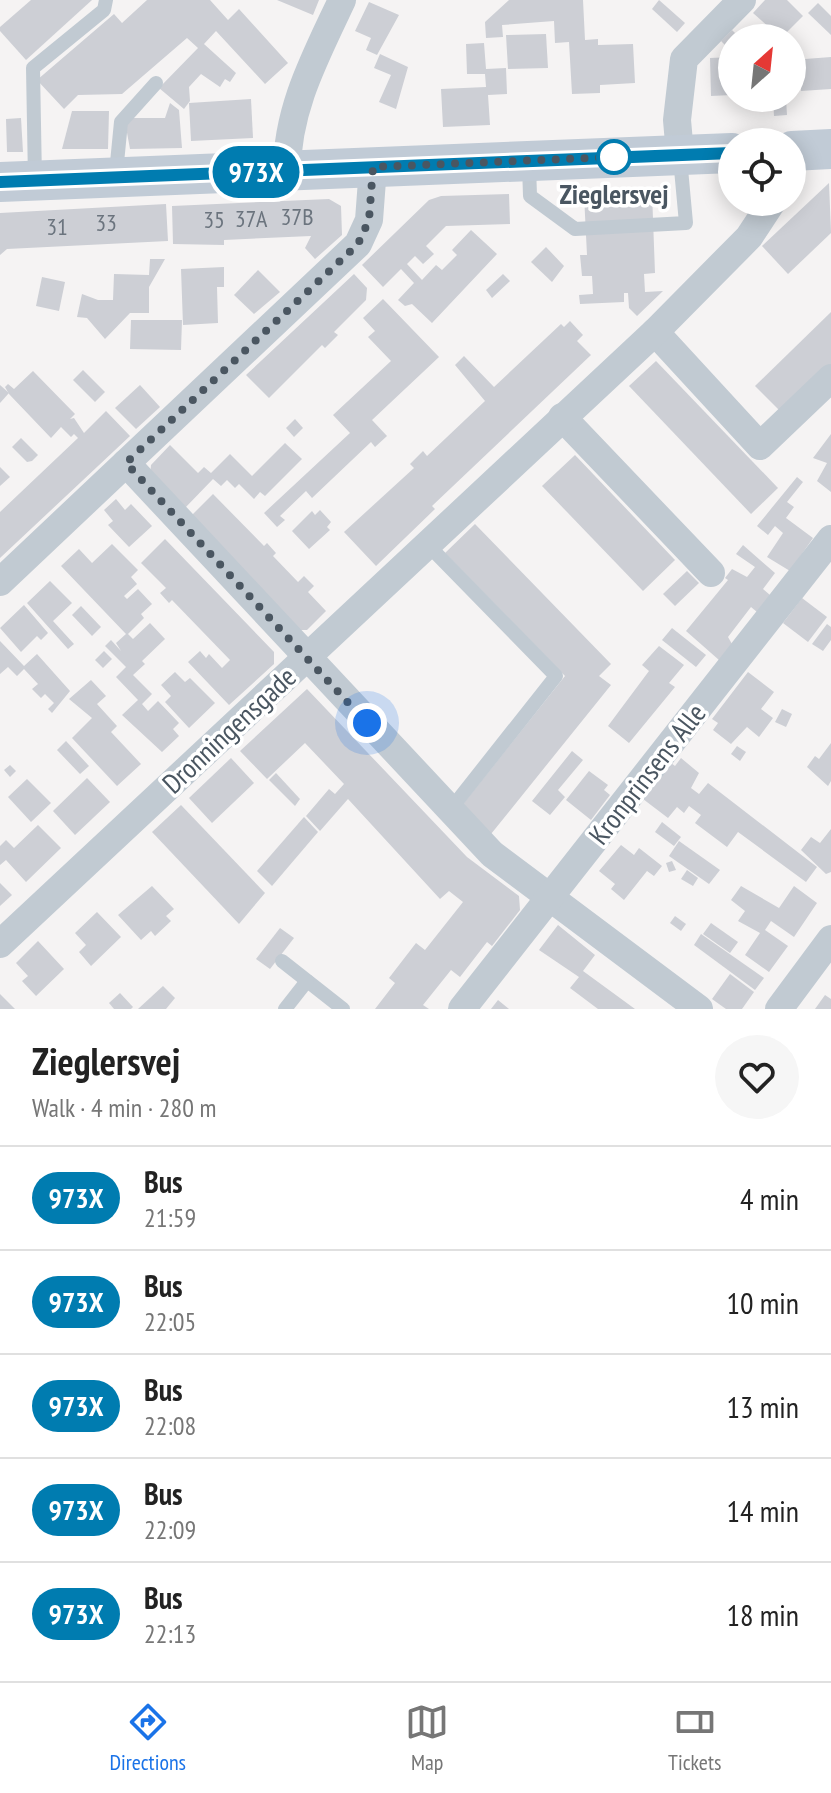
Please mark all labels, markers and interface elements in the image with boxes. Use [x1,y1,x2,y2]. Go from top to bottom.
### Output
north arrow [718,24,806,112]
map controls [718,24,806,216]
button: locate [718,128,806,216]
marker: Zieglersvej [597,140,631,174]
line badge: 973X [200,146,312,198]
text: 973X [229,153,283,190]
place label: Zieglersvej [559,175,669,212]
house number: 37B [281,201,313,232]
house number: 37A [235,203,268,234]
house number: 35 [203,204,225,235]
house number: 33 [95,207,117,238]
house number: 31 [46,211,68,242]
street label: Dronningensgade [154,658,303,801]
street label: Kronprinsens Alle [580,696,713,852]
your location [347,703,387,743]
button: heart [715,1035,799,1119]
text: Zieglersvej [32,1036,180,1085]
text: Walk · 4 min · 280 m [32,1091,216,1124]
text: Bus [144,1162,183,1201]
text: 973X [49,1179,103,1216]
text: 4 min [740,1179,799,1218]
text: 21:59 [144,1201,196,1234]
text: Bus [144,1266,183,1305]
text: 973X [49,1283,103,1320]
text: 10 min [726,1283,799,1322]
text: 22:05 [144,1305,196,1338]
text: Bus [144,1370,183,1409]
text: 973X [49,1387,103,1424]
text: 13 min [726,1387,799,1426]
text: 22:08 [144,1409,196,1442]
text: Bus [144,1474,183,1513]
text: 973X [49,1491,103,1528]
text: 14 min [726,1491,799,1530]
text: 22:09 [144,1513,196,1546]
text: Bus [144,1578,183,1617]
text: 973X [49,1595,103,1632]
text: 18 min [726,1595,799,1634]
text: 22:13 [144,1617,196,1650]
tab: Directions [110,1700,186,1776]
tab: Map [405,1700,449,1776]
tab: Tickets [668,1700,721,1776]

